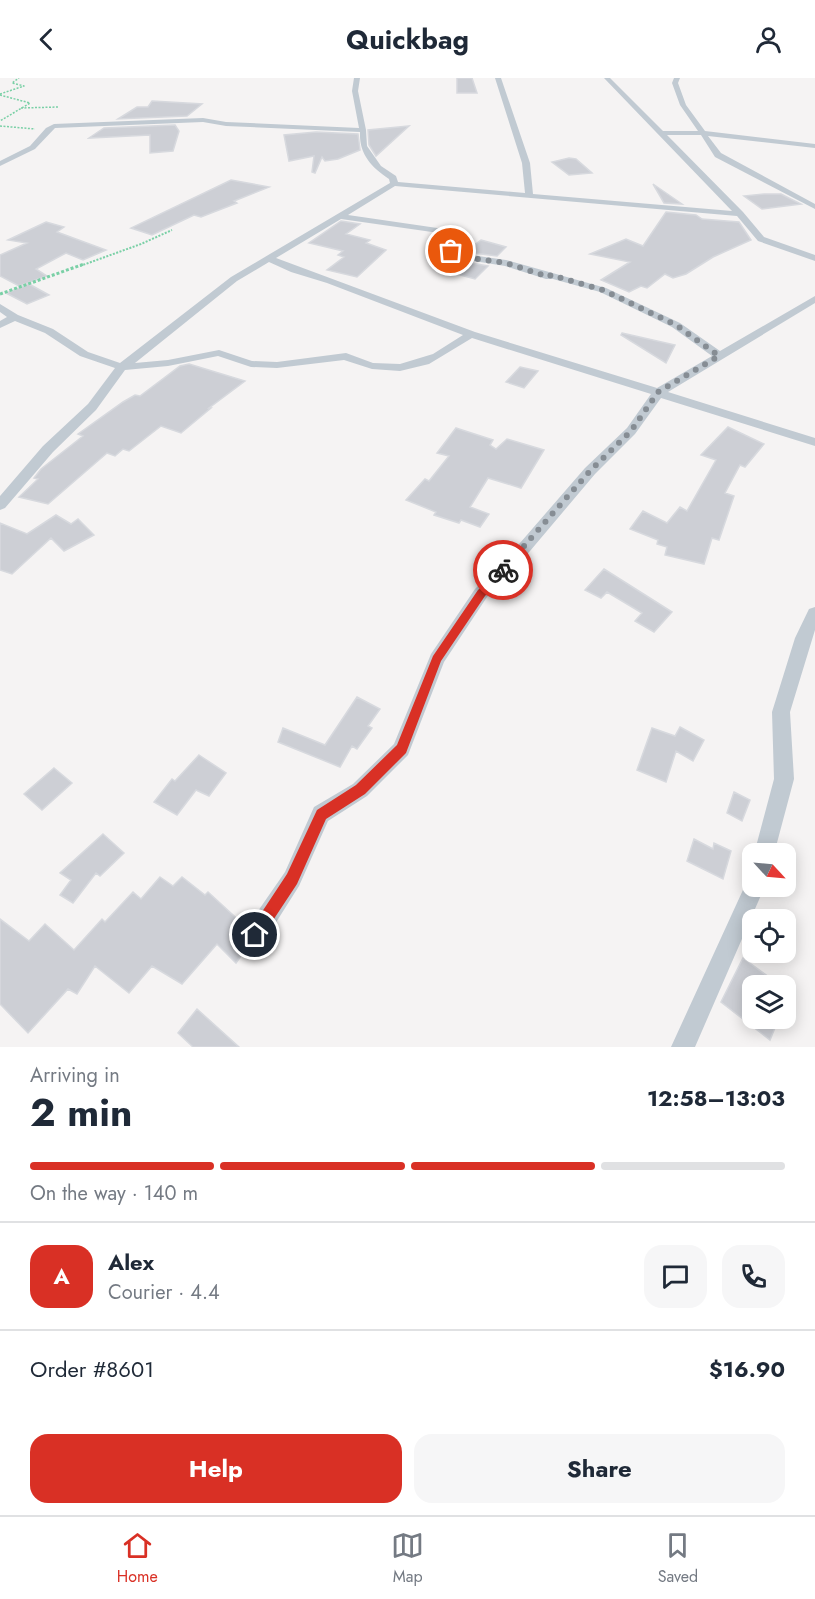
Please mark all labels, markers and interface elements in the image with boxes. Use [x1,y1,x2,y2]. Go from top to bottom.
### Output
text: Quickbag [346,20,469,59]
icon: back [30,23,63,56]
icon: person [752,23,785,56]
pin [425,225,476,276]
icon: bag [434,234,467,267]
courier [473,540,533,600]
icon: bike [487,554,520,587]
north arrow [742,843,796,897]
map controls [742,843,796,1029]
pin [229,909,280,960]
button: locate [742,909,796,963]
icon: home [238,918,271,951]
button: layers [742,975,796,1029]
text: Arriving in [30,1061,120,1090]
text: 12:58–13:03 [647,1082,785,1114]
text: 2 min [30,1084,132,1141]
text: On the way · 140 m [30,1179,198,1208]
button: chat [644,1245,707,1308]
button: phone [722,1245,785,1308]
text: Alex [108,1246,154,1278]
text: A [53,1260,70,1292]
text: Courier · 4.4 [108,1278,220,1307]
text: Order #8601 [30,1353,154,1385]
text: $16.90 [709,1353,785,1385]
button: Help [30,1434,402,1503]
button: Share [414,1434,785,1503]
tab: Home [117,1529,158,1588]
tab: Map [391,1529,424,1588]
tab: Saved [658,1529,698,1588]

